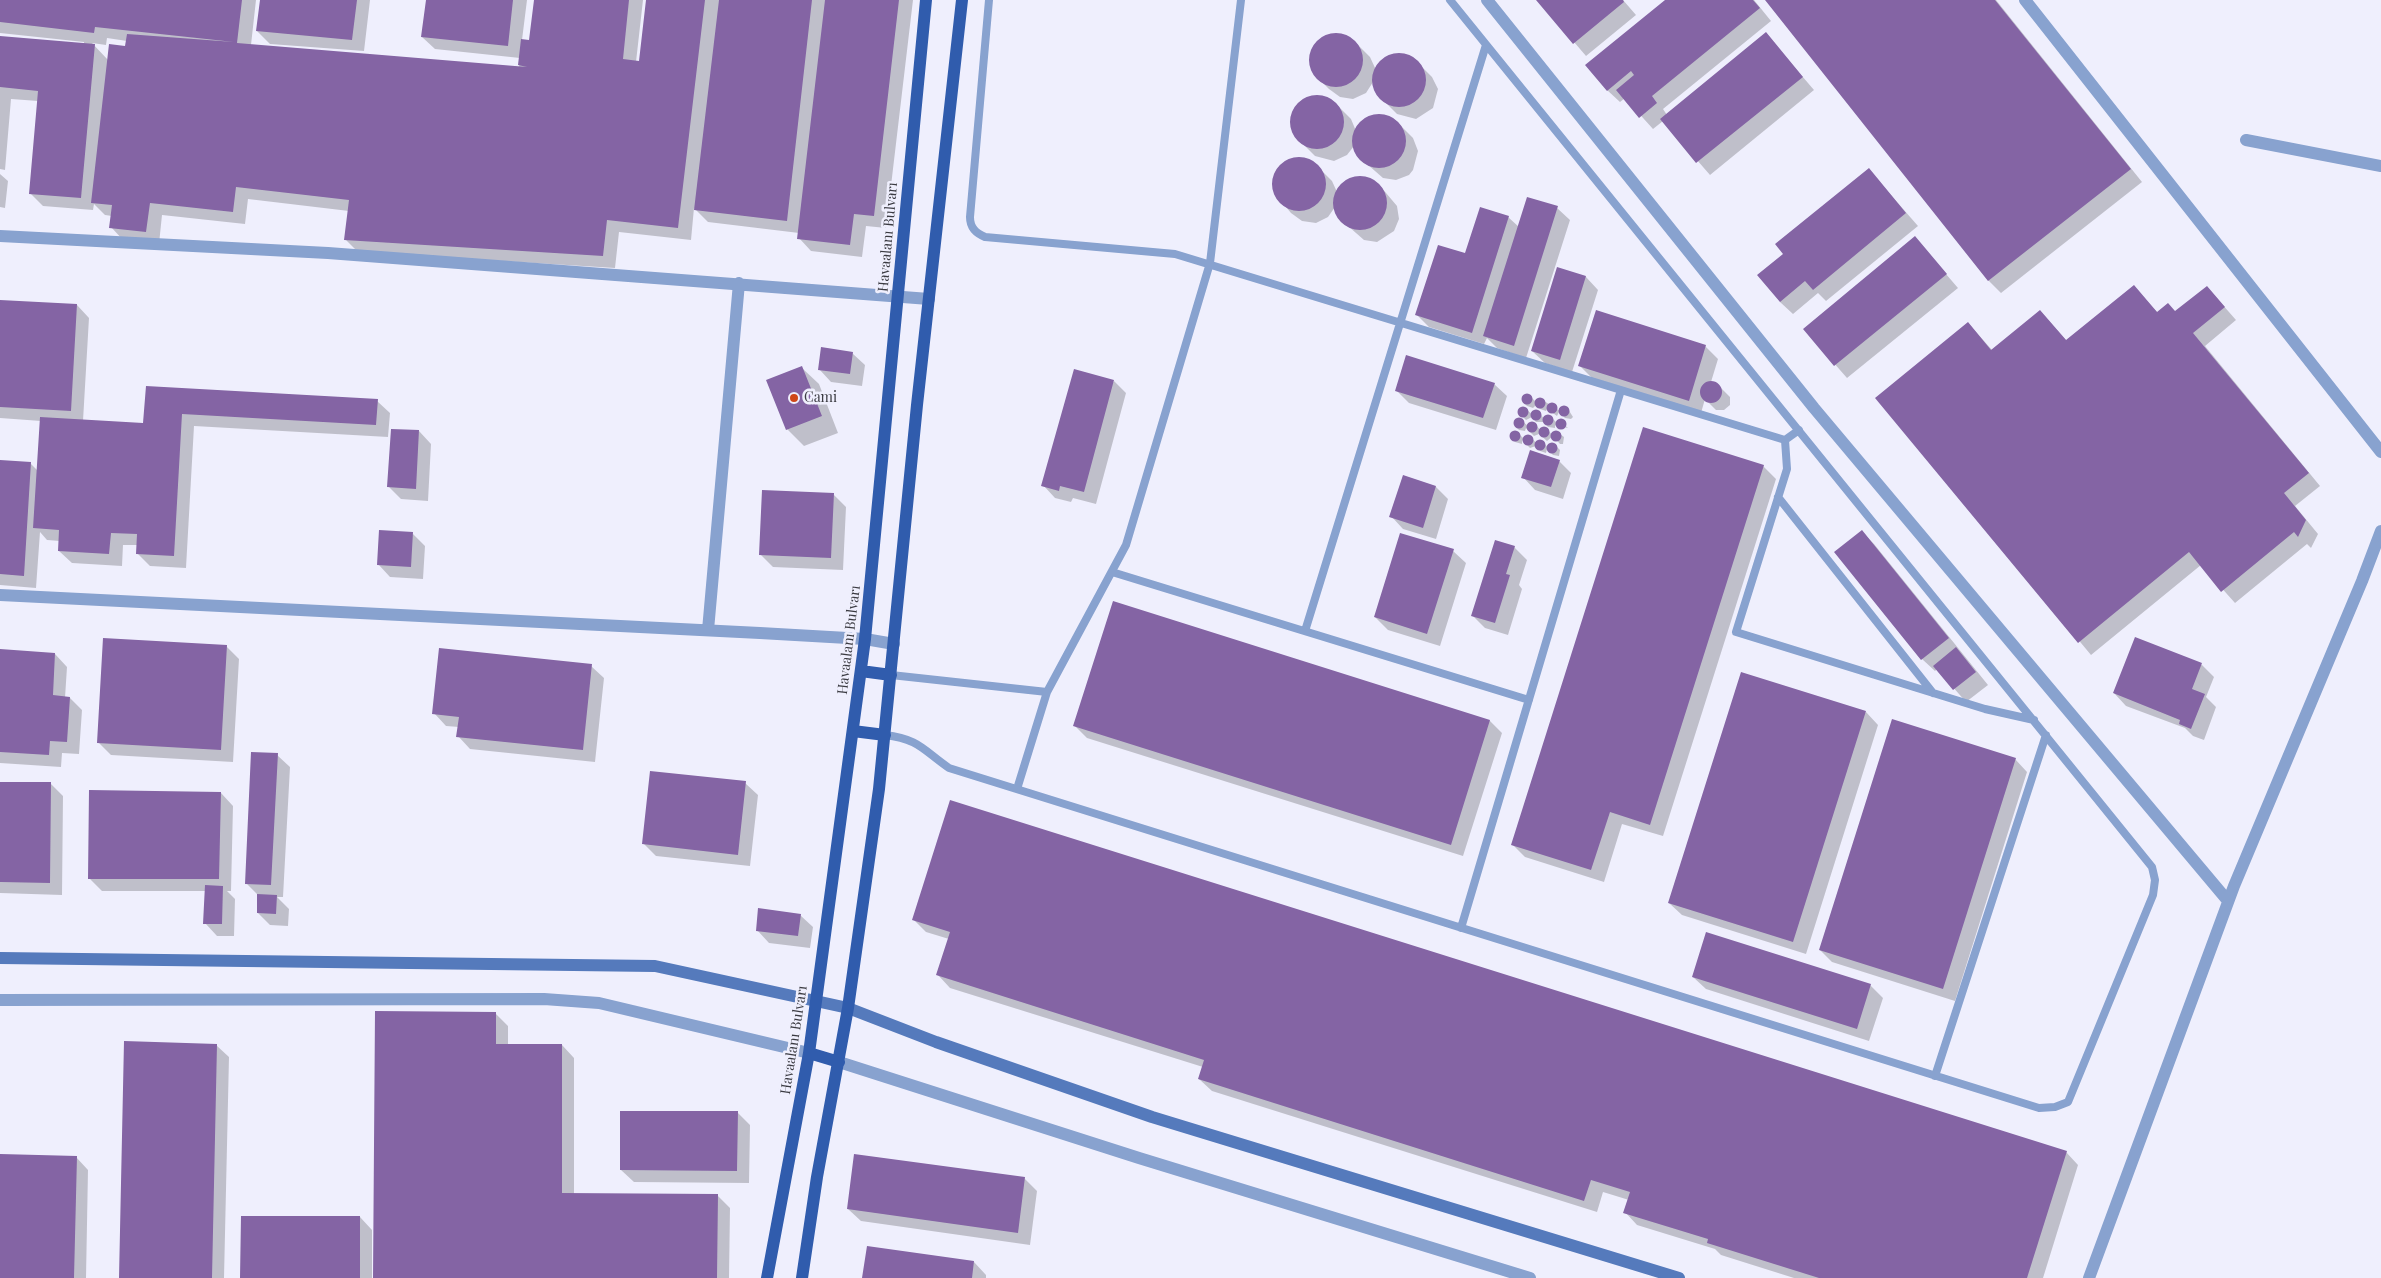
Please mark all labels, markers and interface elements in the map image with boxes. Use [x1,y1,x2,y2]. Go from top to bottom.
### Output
street label: Havaalanı Bulvarı [875,181,901,293]
place label: Cami [804,390,837,406]
marker: Cami [788,392,800,404]
street label: Havaalanı Bulvarı [834,584,864,696]
street label: Havaalanı Bulvarı [777,984,811,1096]

